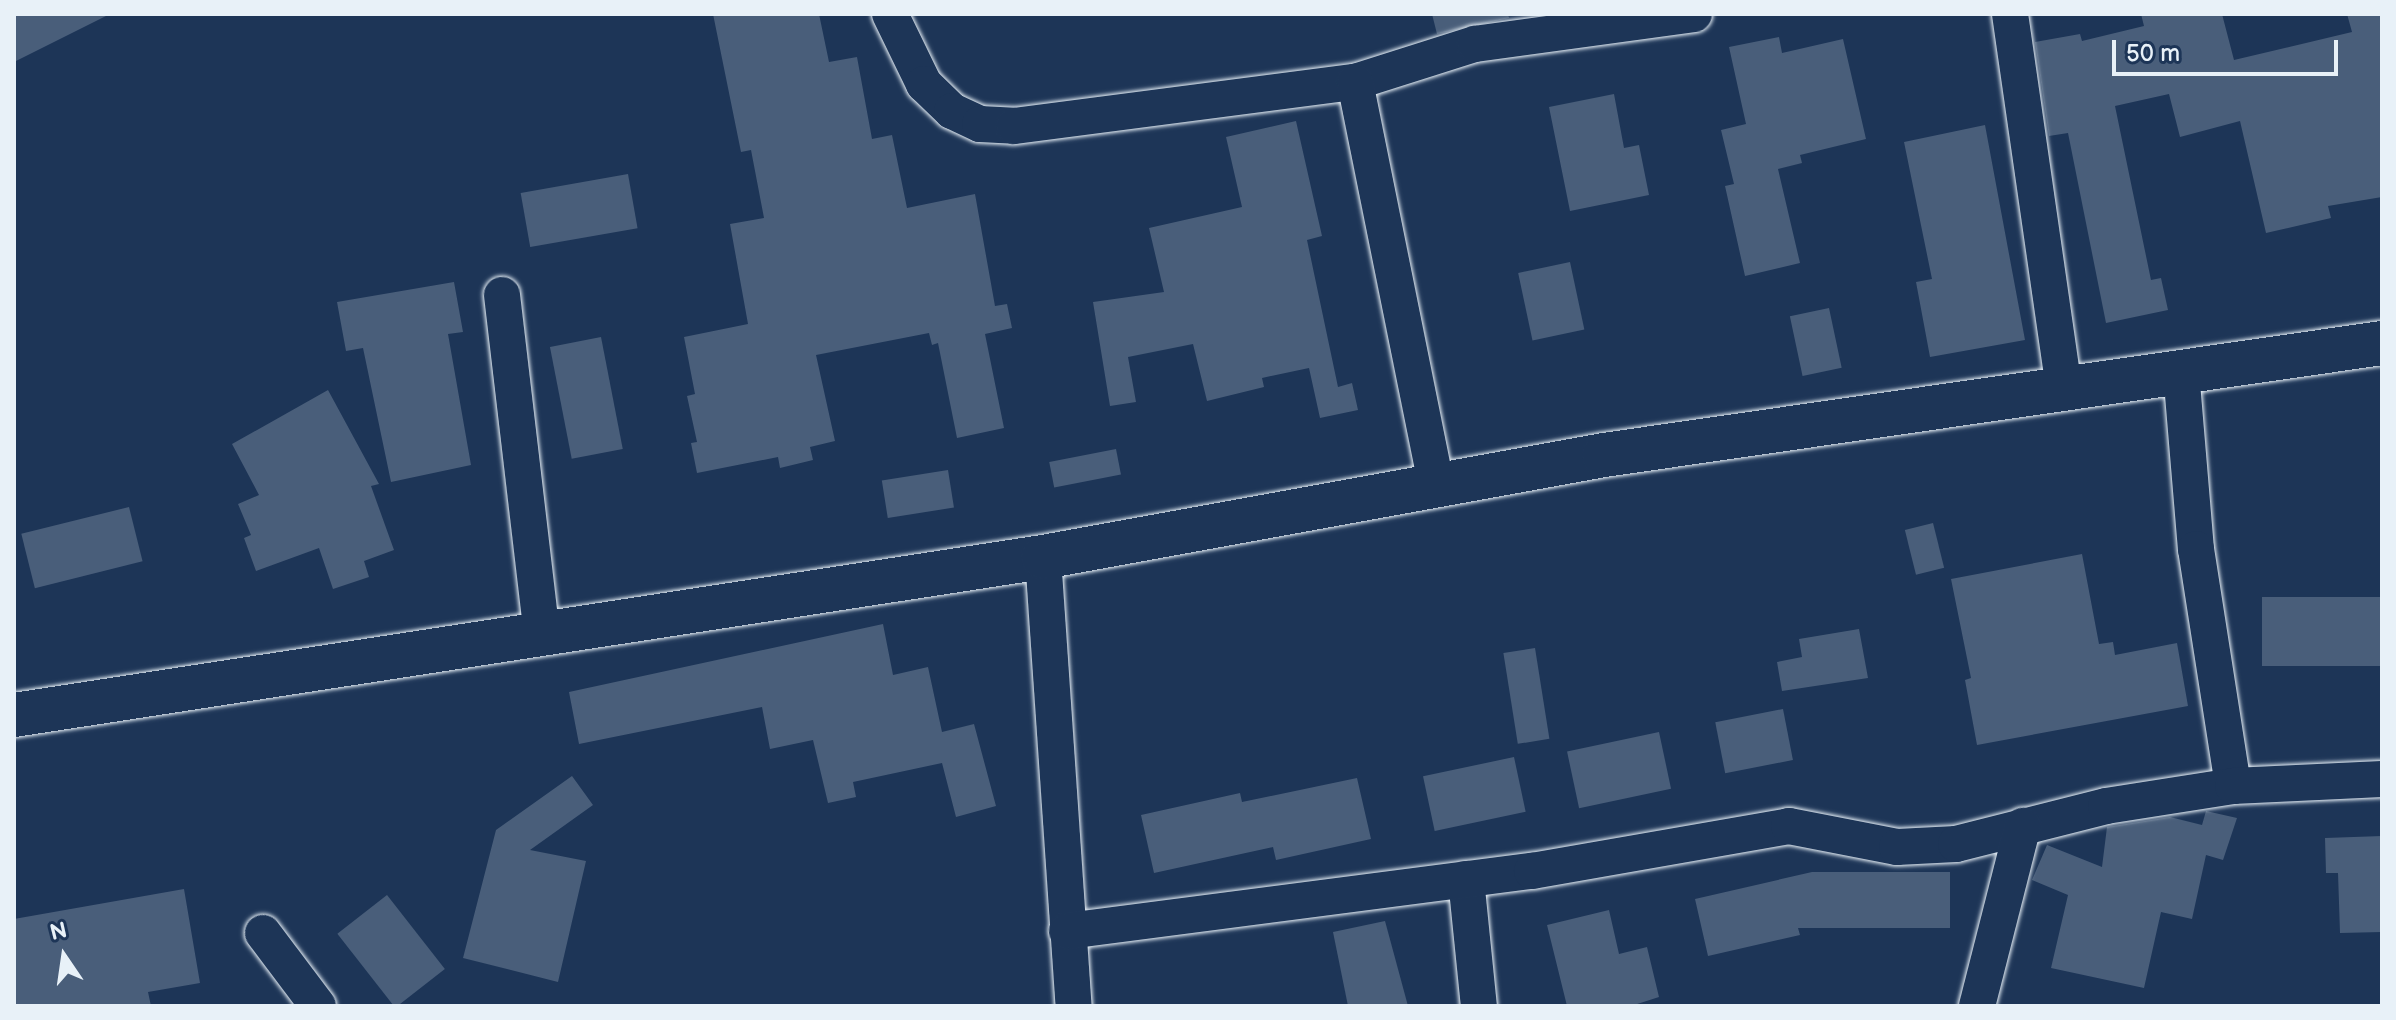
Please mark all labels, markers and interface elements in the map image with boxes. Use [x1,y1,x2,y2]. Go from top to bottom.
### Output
scale bar [2116,24,2342,74]
text: 50 m [2126,39,2180,68]
north arrow [24,916,104,996]
text: N [47,917,70,947]

